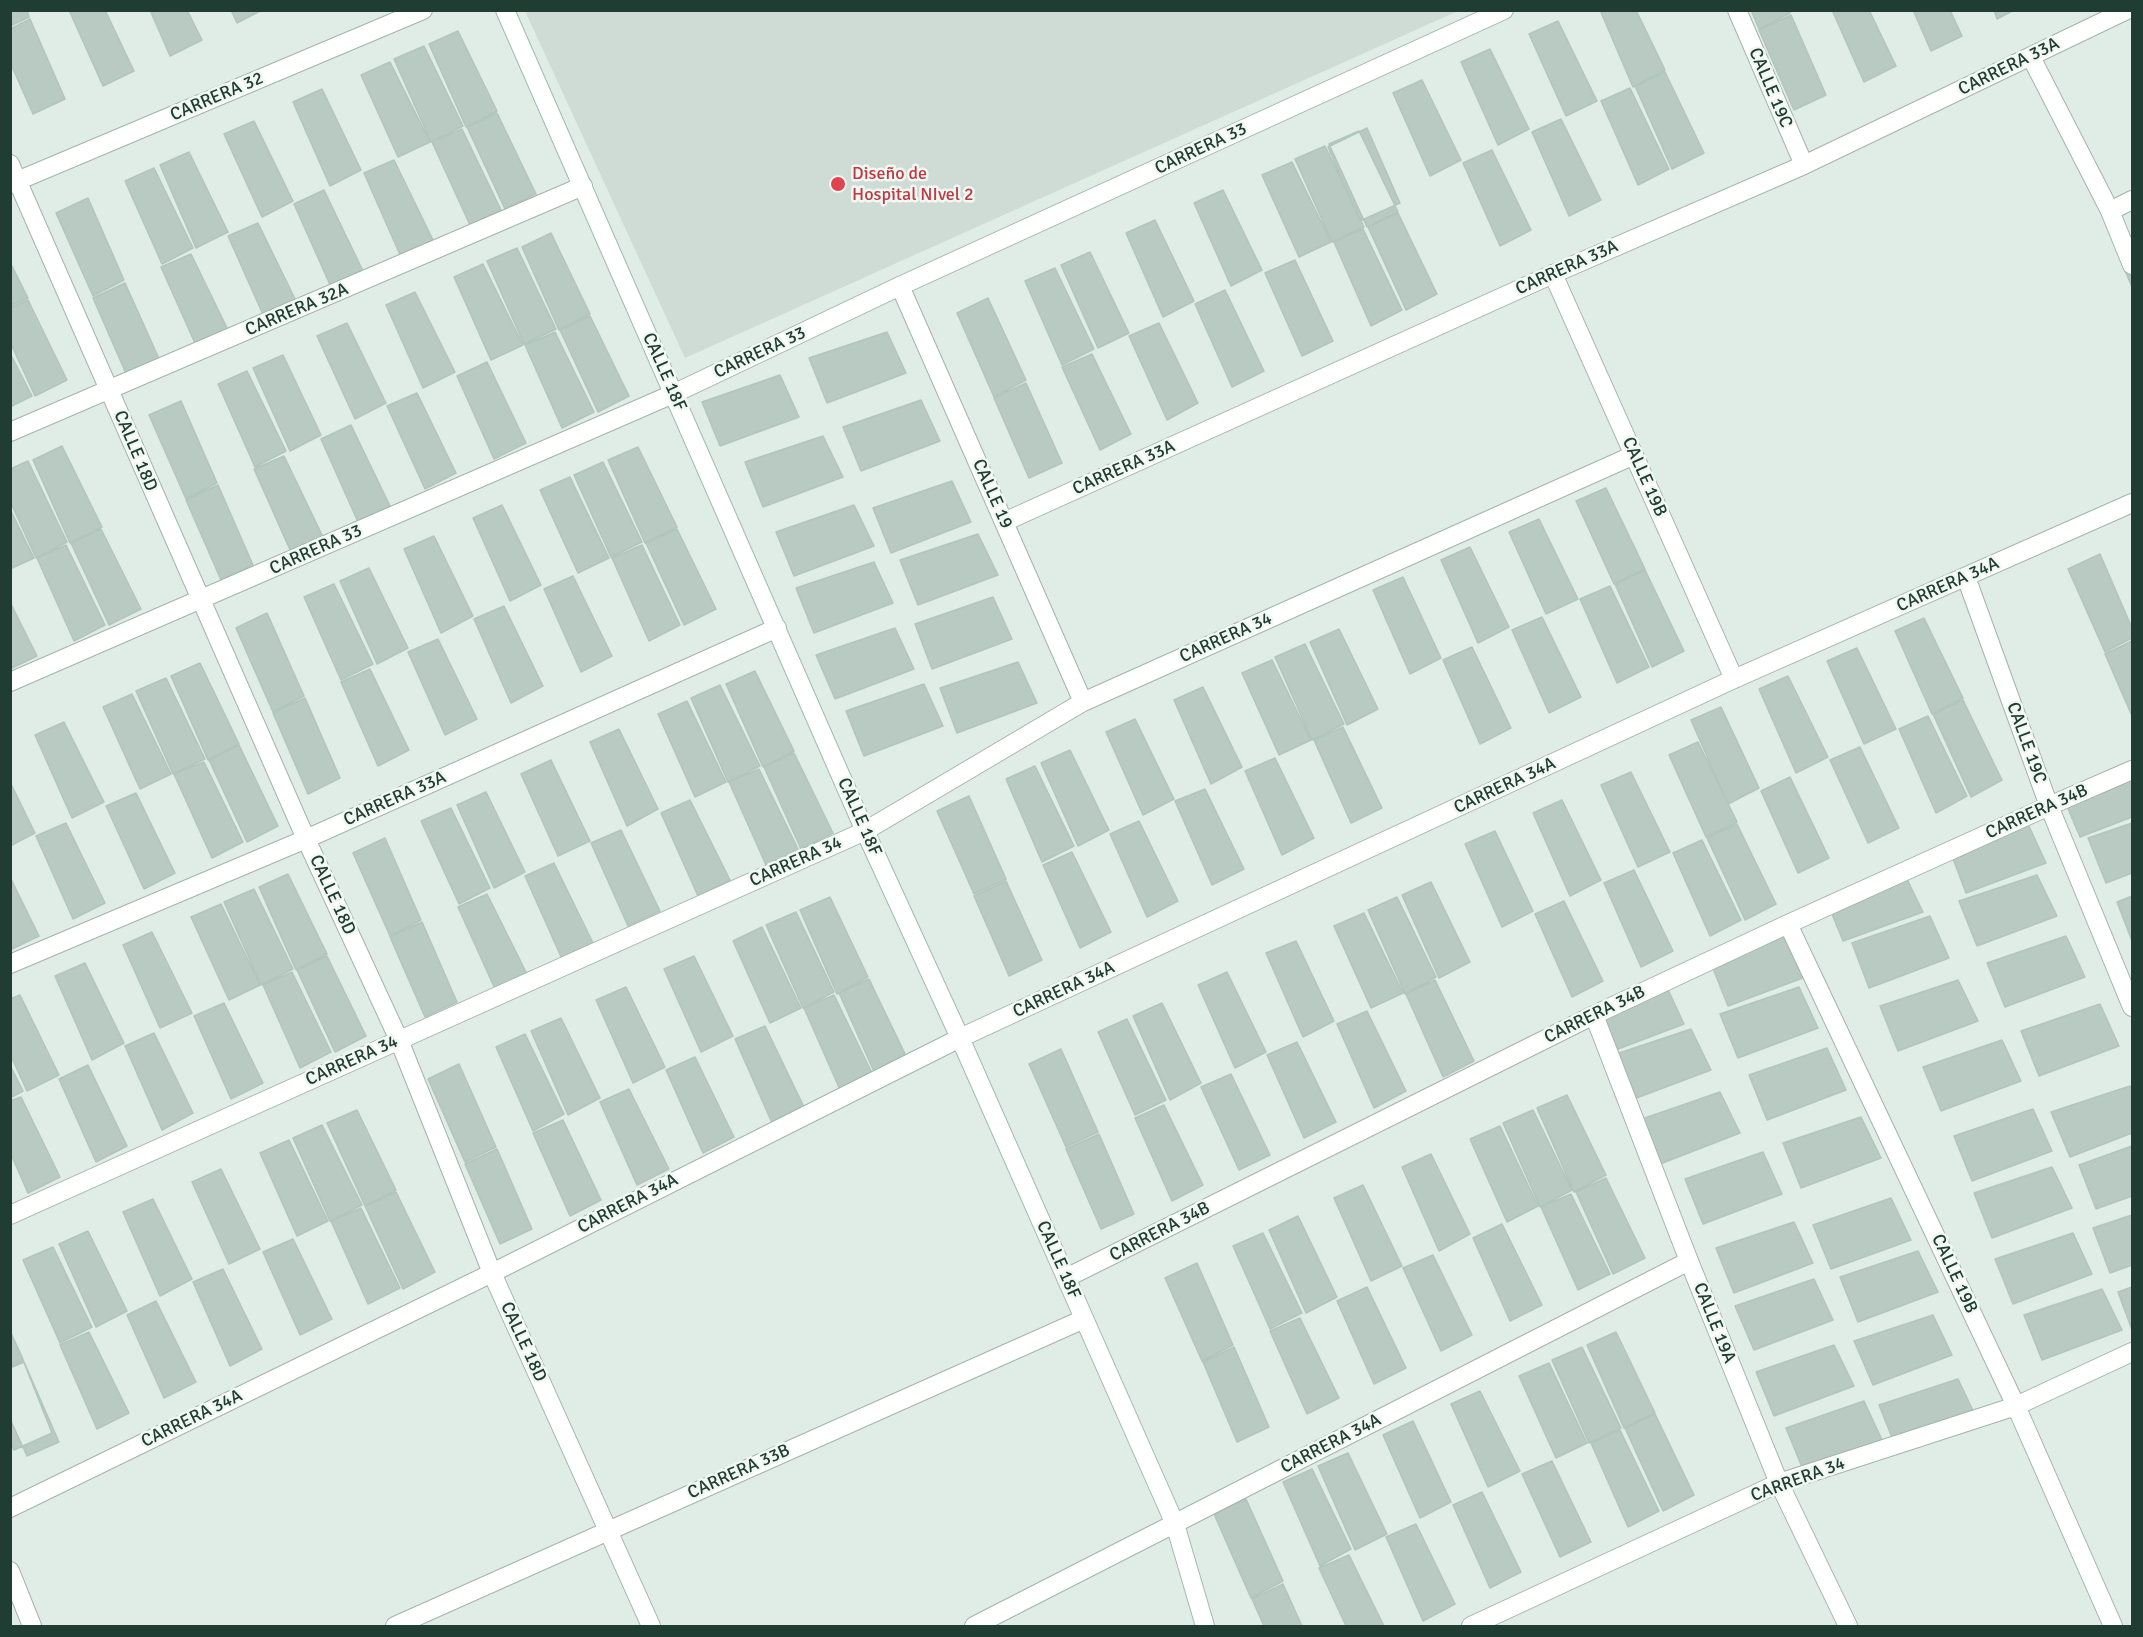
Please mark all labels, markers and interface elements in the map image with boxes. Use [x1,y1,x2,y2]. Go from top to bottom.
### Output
street label: CARRERA 33A [1955,33,2063,101]
street label: CALLE 19C [1744,45,1796,131]
street label: CARRERA 32 [167,68,267,126]
street label: CARRERA 33 [1152,118,1250,180]
place label: Diseño de Hospital NIvel 2 [852,163,974,206]
marker: Diseño de Hospital NIvel 2 [829,175,847,193]
street label: CARRERA 33A [1512,236,1622,300]
street label: CARRERA 32A [242,279,352,341]
street label: CARRERA 33 [711,322,809,384]
street label: CALLE 18F [637,330,691,414]
street label: CALLE 18D [108,407,162,495]
street label: CALLE 19B [1617,434,1671,520]
street label: CARRERA 33A [1069,436,1179,500]
street label: CALLE 19 [967,456,1017,532]
street label: CARRERA 33 [266,520,366,580]
street label: CARRERA 34A [1893,553,2003,617]
street label: CARRERA 34 [1176,608,1276,668]
street label: CALLE 19C [2001,699,2051,787]
street label: CARRERA 34A [1451,753,1559,819]
street label: CARRERA 33A [340,767,450,831]
street label: CALLE 18F [832,775,886,859]
street label: CARRERA 34B [1982,780,2092,844]
street label: CARRERA 34 [746,832,846,892]
street label: CALLE 18D [304,852,360,938]
street label: CARRERA 34A [1010,957,1118,1023]
street label: CARRERA 34B [1541,981,1649,1049]
street label: CARRERA 34 [302,1031,402,1091]
street label: CARRERA 34A [574,1169,682,1239]
street label: CARRERA 34B [1106,1197,1214,1267]
street label: CALLE 18F [1031,1218,1085,1302]
street label: CALLE 19B [1926,1231,1982,1317]
street label: CALLE 19A [1688,1280,1740,1366]
street label: CALLE 18D [495,1299,551,1385]
street label: CARRERA 34A [138,1385,246,1453]
street label: CARRERA 34A [1277,1409,1385,1479]
street label: CARRERA 33B [684,1440,794,1504]
street label: CARRERA 34 [1748,1453,1848,1507]

